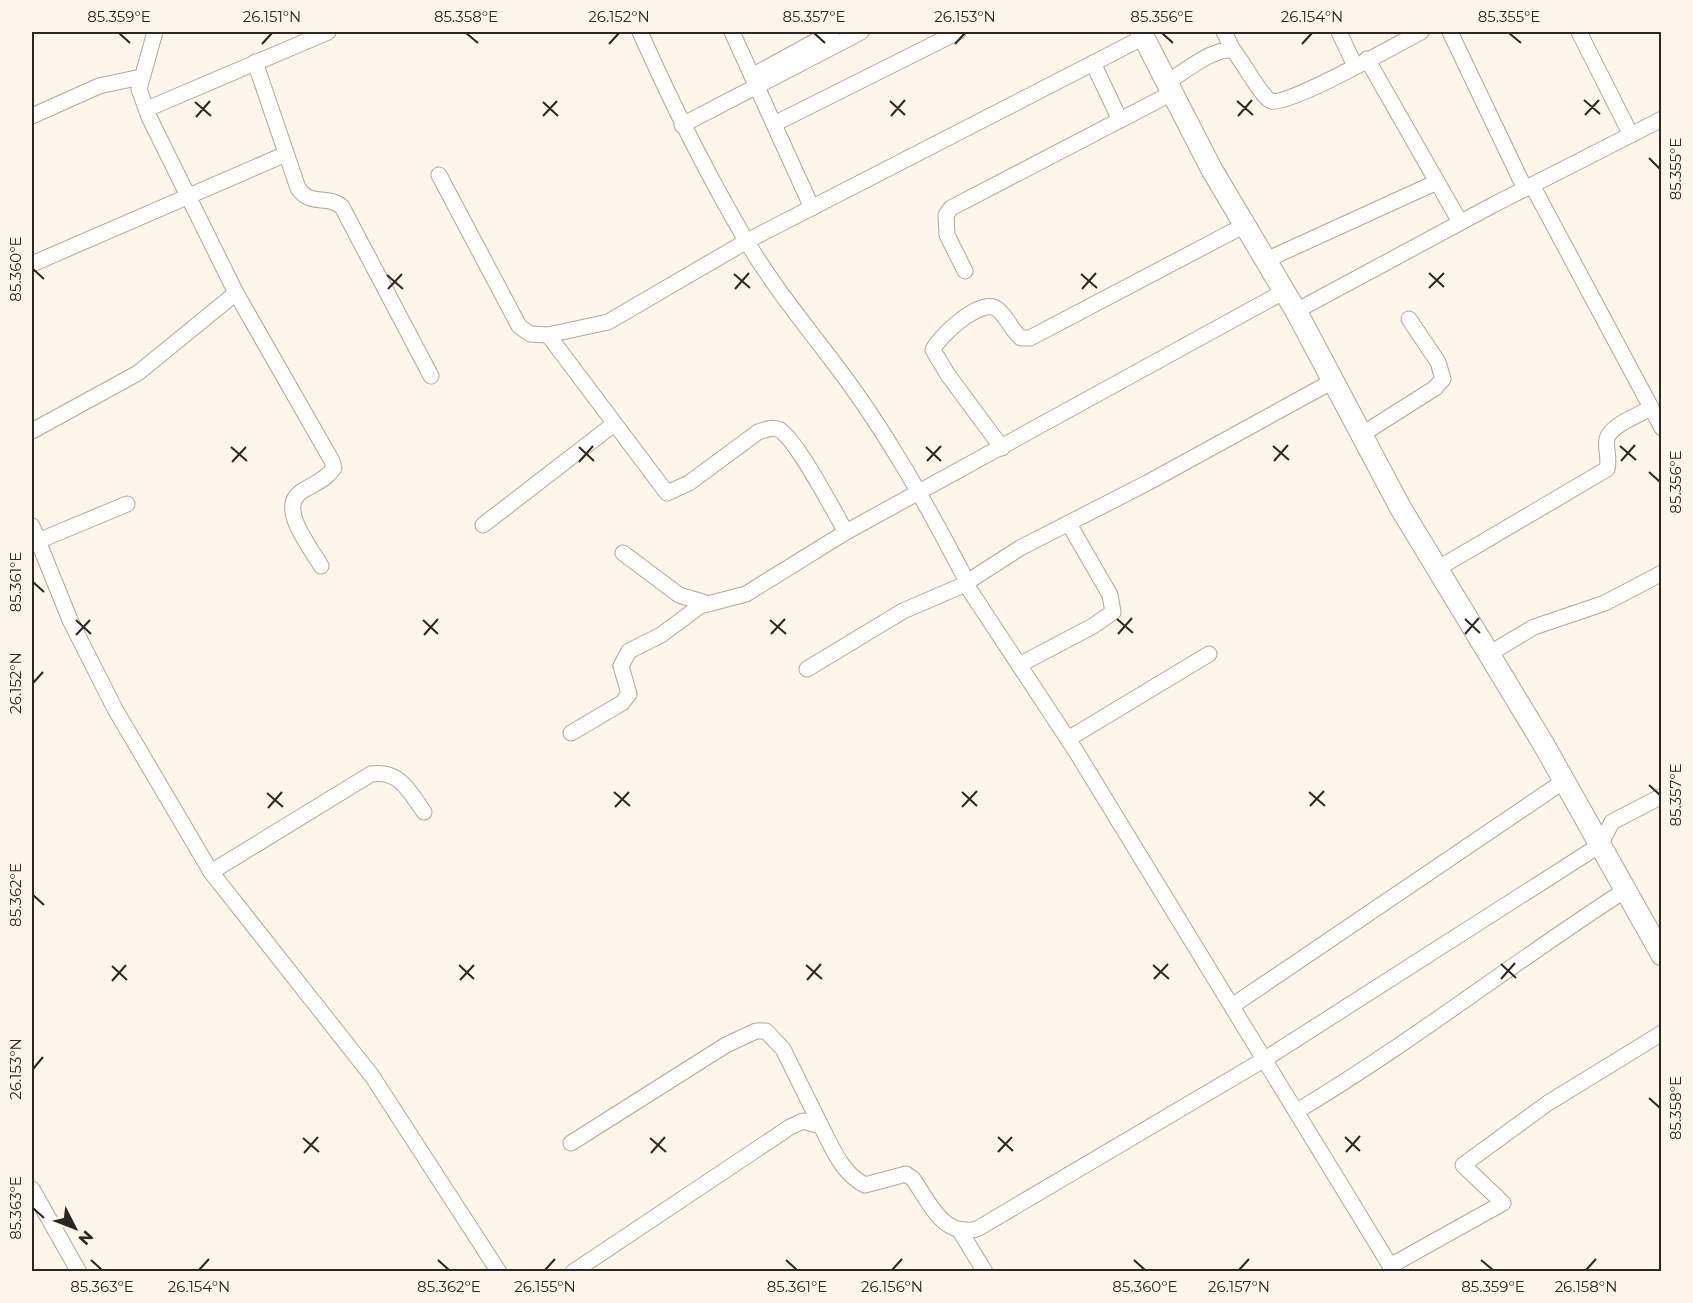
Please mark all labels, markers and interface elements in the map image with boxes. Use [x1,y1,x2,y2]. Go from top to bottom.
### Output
text: 85.359°E [87,7,151,26]
text: 26.151°N [243,7,301,26]
text: 85.358°E [434,7,498,26]
text: 26.152°N [588,7,650,26]
text: 85.357°E [782,7,846,26]
text: 26.153°N [934,7,996,26]
text: 85.356°E [1130,7,1194,26]
text: 26.154°N [1281,7,1343,26]
text: 85.355°E [1478,7,1540,26]
text: 85.355°E [1666,138,1685,200]
text: 85.360°E [6,236,25,302]
text: 85.356°E [1666,450,1685,514]
text: 85.361°E [6,552,25,612]
text: 26.152°N [6,652,25,714]
text: 85.357°E [1666,763,1685,827]
text: 85.362°E [6,863,25,927]
text: 26.153°N [6,1038,25,1100]
text: 85.358°E [1666,1076,1685,1140]
text: 85.363°E [6,1176,25,1240]
north arrow [45,1198,105,1258]
text: N [74,1227,97,1249]
text: 85.363°E [70,1277,134,1296]
text: 26.154°N [168,1277,230,1296]
text: 85.362°E [417,1277,481,1296]
text: 26.155°N [514,1277,576,1296]
text: 85.361°E [767,1277,827,1296]
text: 26.156°N [861,1277,923,1296]
text: 85.360°E [1112,1277,1178,1296]
text: 26.157°N [1208,1277,1270,1296]
text: 85.359°E [1461,1277,1525,1296]
text: 26.158°N [1555,1277,1617,1296]

